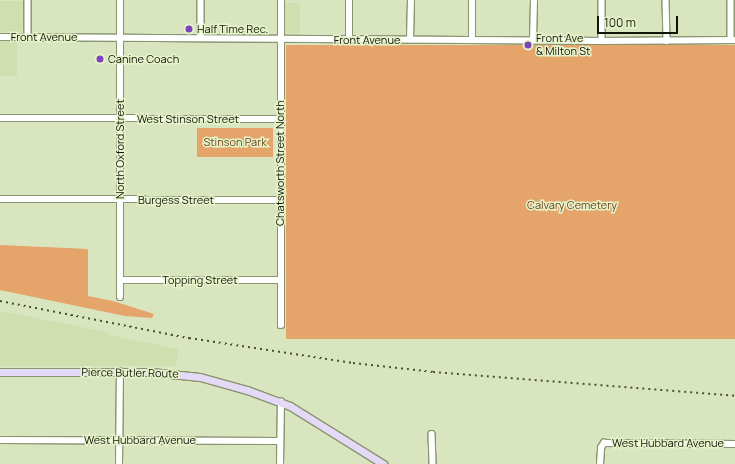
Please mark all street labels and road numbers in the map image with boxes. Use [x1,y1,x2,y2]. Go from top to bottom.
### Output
street label: Front Avenue [11,30,77,44]
street label: Front Avenue [334,33,400,47]
street label: North Oxford Street [113,99,127,199]
street label: Chatsworth Street North [273,100,287,226]
street label: West Stinson Street [137,112,239,126]
street label: Burgess Street [138,193,214,207]
street label: Topping Street [162,273,238,287]
street label: Pierce Butler Route [81,366,179,380]
street label: West Hubbard Avenue [84,433,196,447]
street label: West Hubbard Avenue [612,436,724,450]

